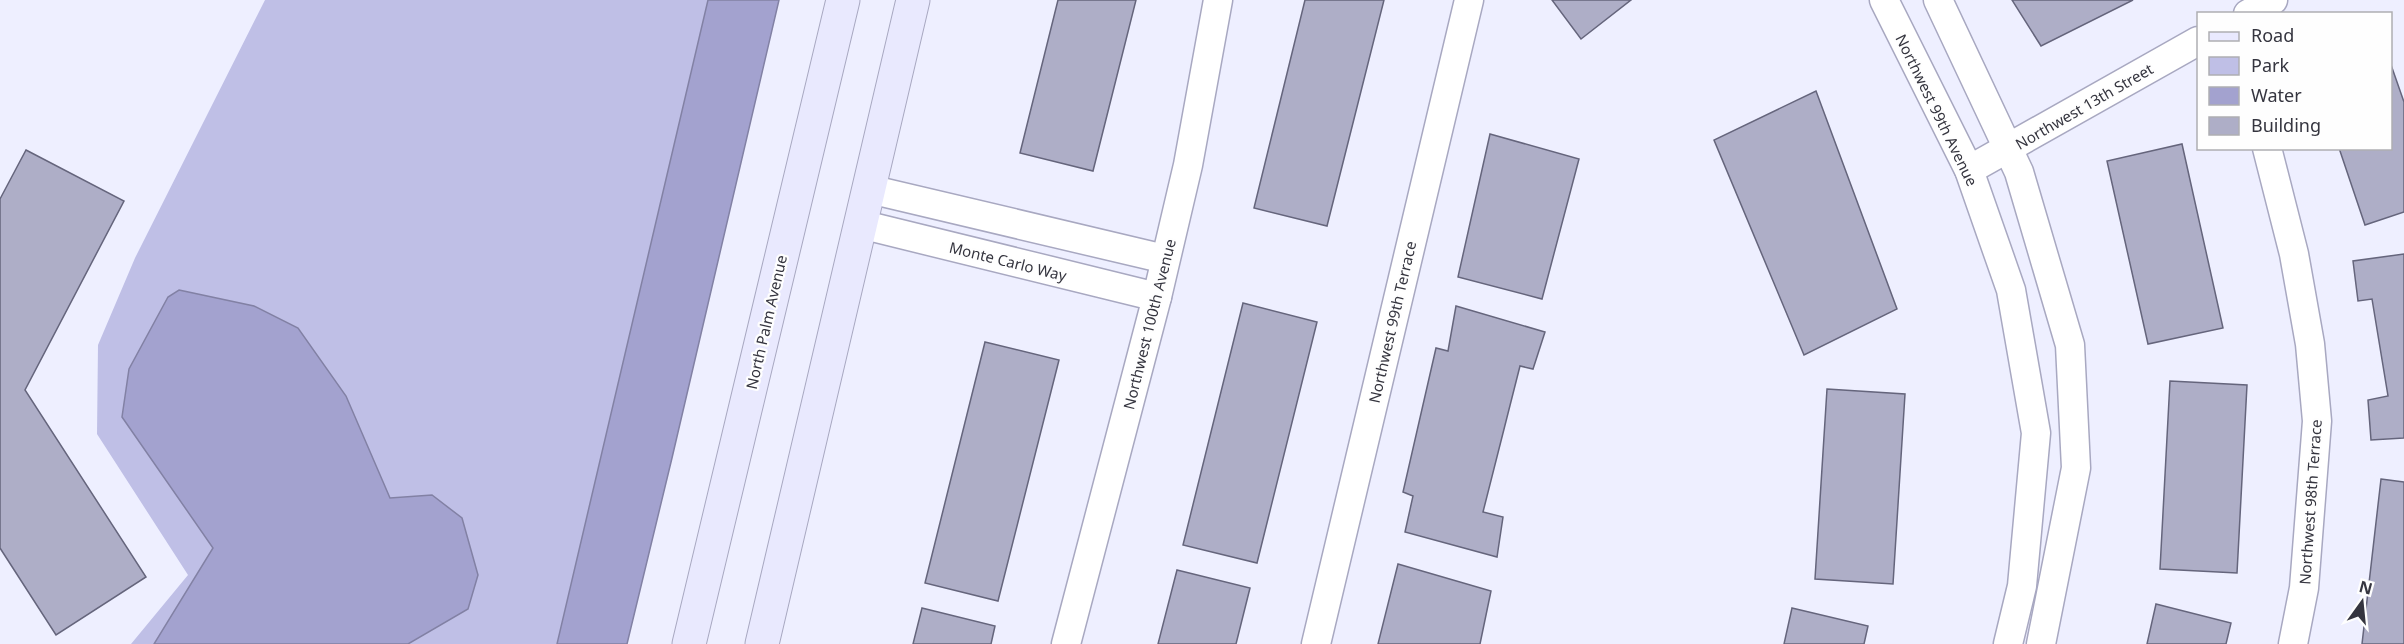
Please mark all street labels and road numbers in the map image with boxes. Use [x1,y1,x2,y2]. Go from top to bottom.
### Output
street label: Northwest 99th Avenue [1892,31,1982,189]
street label: Northwest 13th Street [2012,58,2157,154]
street label: Monte Carlo Way [947,237,1069,285]
street label: Northwest 100th Avenue [1118,237,1180,411]
street label: Northwest 99th Terrace [1364,239,1420,405]
street label: North Palm Avenue [741,253,791,391]
street label: Northwest 98th Terrace [2294,419,2326,585]

